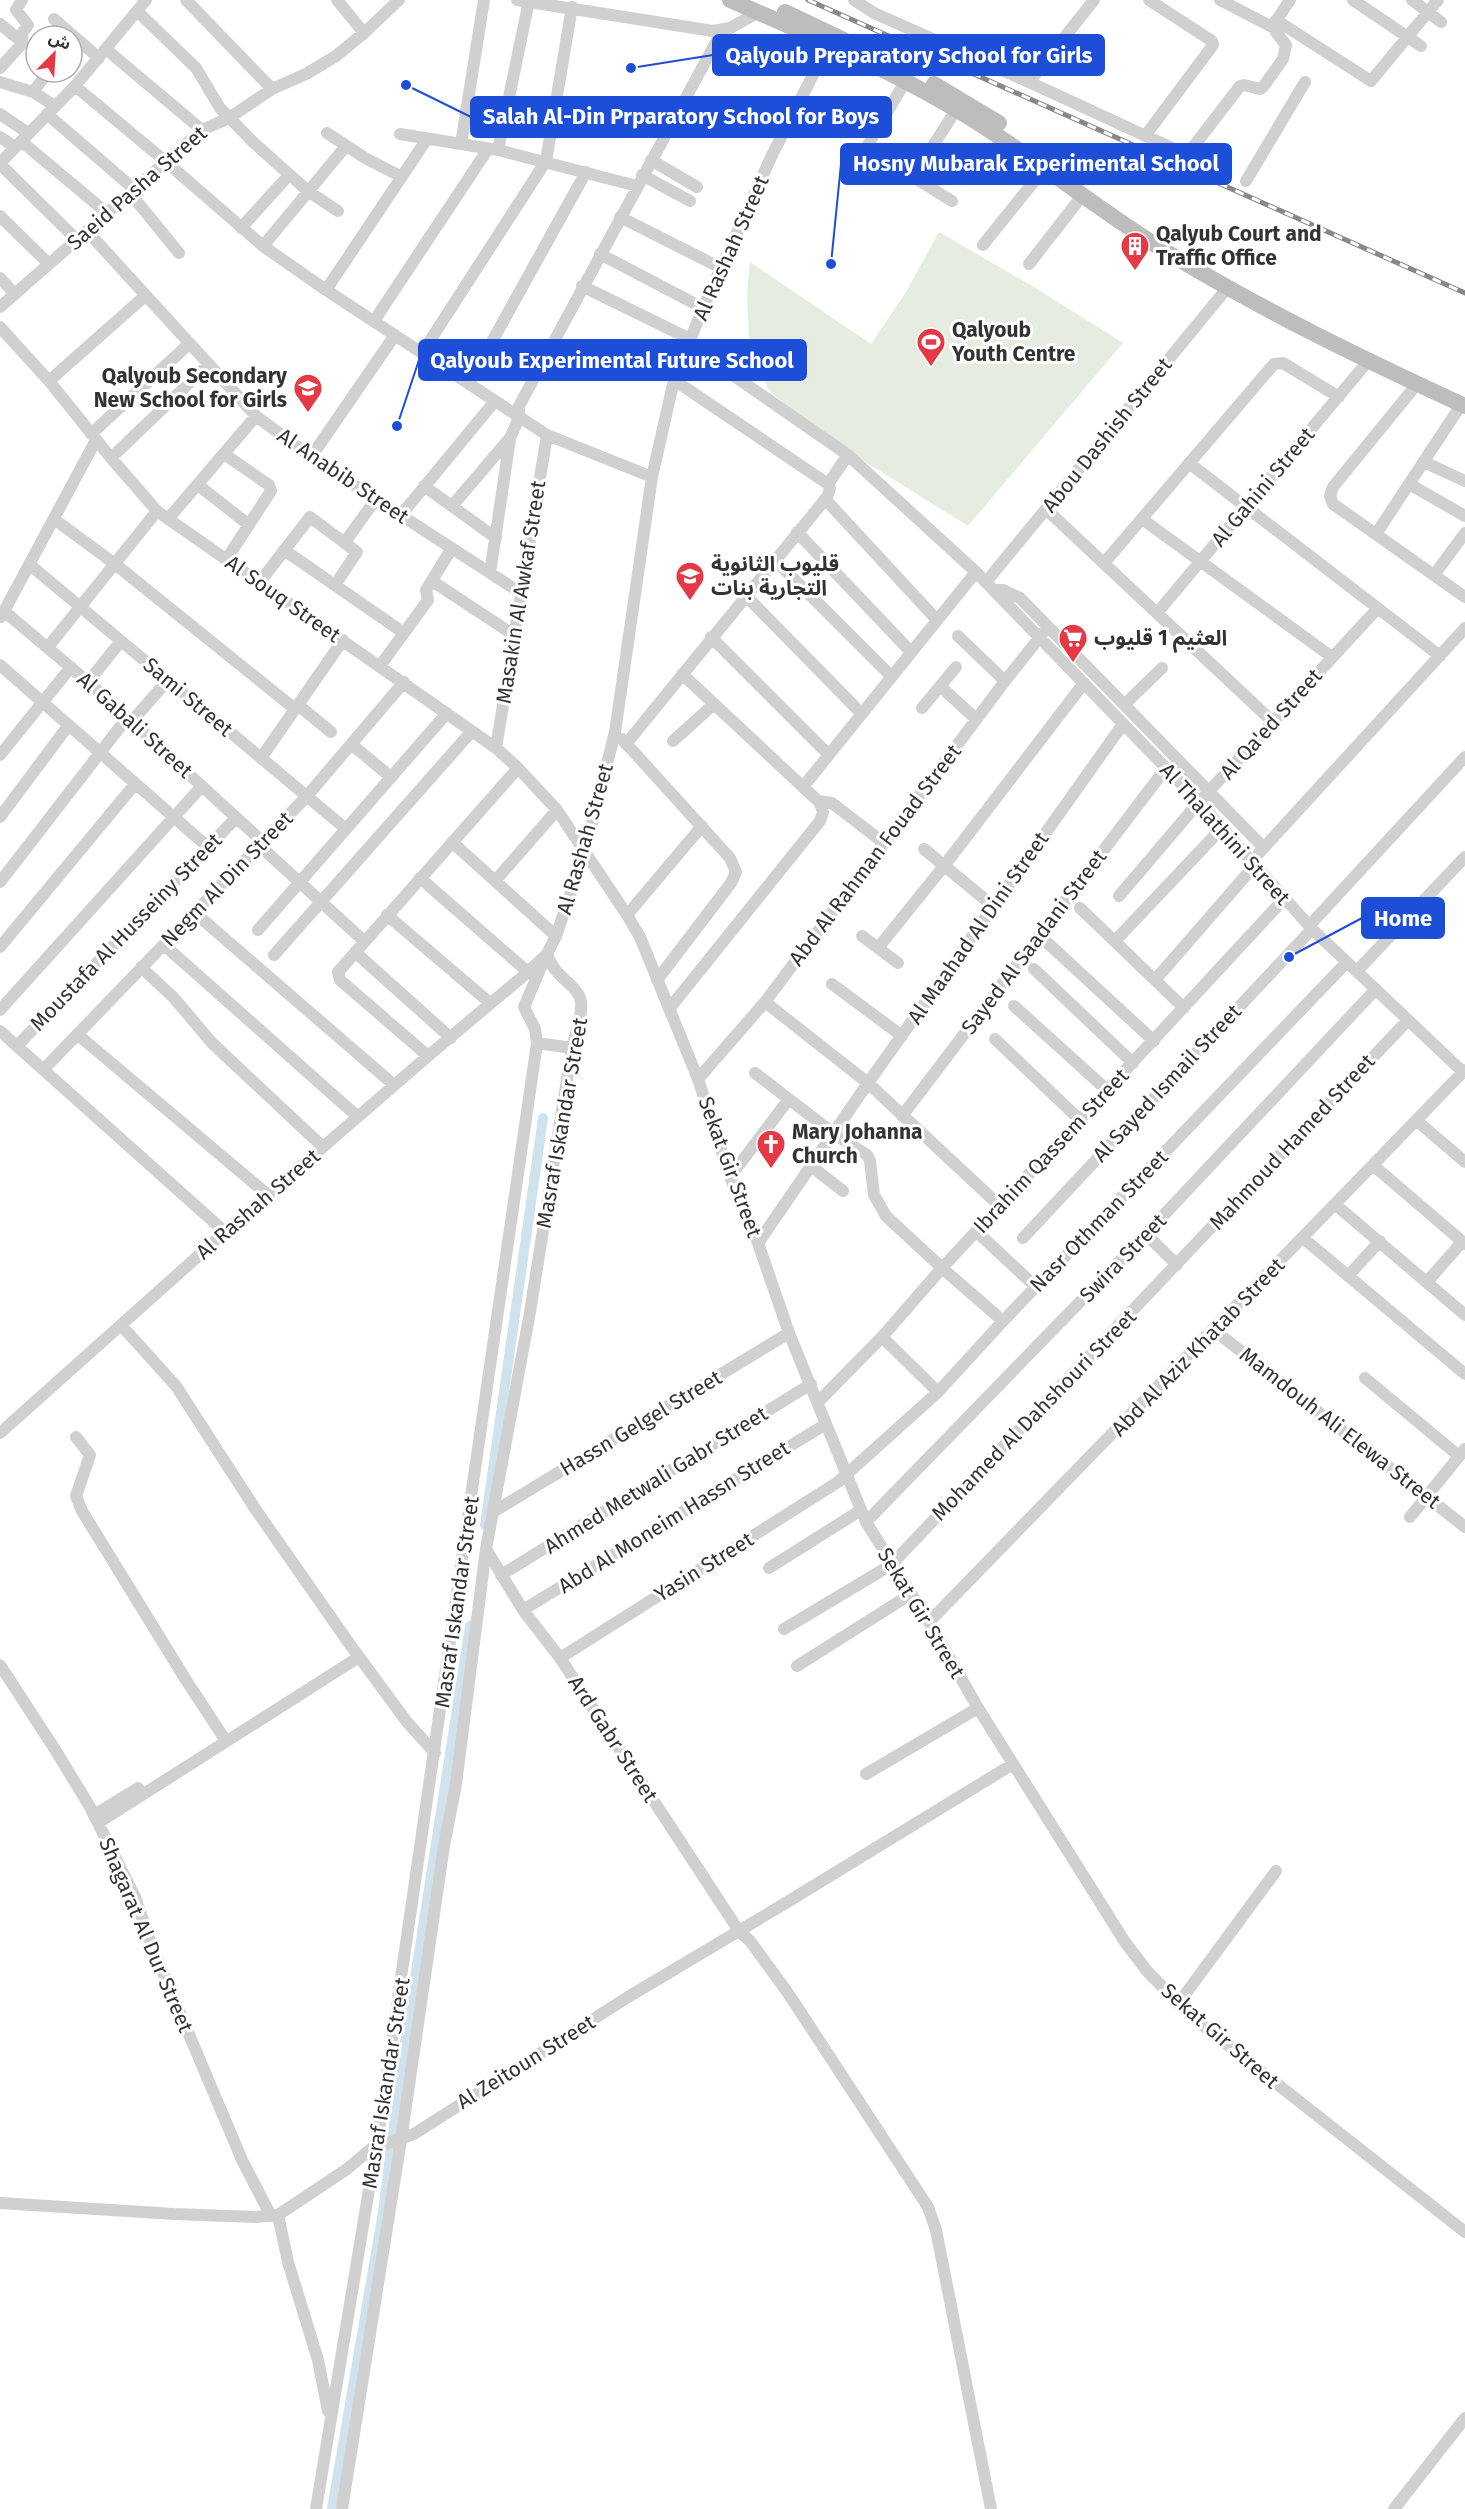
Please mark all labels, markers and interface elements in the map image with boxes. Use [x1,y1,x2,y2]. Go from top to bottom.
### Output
north arrow [24,24,84,84]
text: ش [46,28,74,54]
callout: Qalyoub Preparatory School for Girls [713,35,1104,75]
text: Qalyoub Preparatory School for Girls [726,42,1093,69]
callout: Salah Al-Din Prparatory School for Boys [471,97,891,137]
text: Salah Al-Din Prparatory School for Boys [483,103,880,130]
street label: Saeid Pasha Street [62,120,213,256]
callout: Hosny Mubarak Experimental School [841,144,1231,184]
text: Hosny Mubarak Experimental School [853,150,1219,177]
street label: Al Rashah Street [687,171,775,324]
place label: Qalyub Court and Traffic Office [1156,221,1322,271]
building icon: Qalyub Court and Traffic Office [1119,230,1151,272]
place label: Qalyoub Youth Centre [951,317,1076,367]
sports icon: Qalyoub Youth Centre [915,326,947,368]
callout: Qalyoub Experimental Future School [419,340,806,380]
text: Qalyoub Experimental Future School [430,347,794,374]
street label: Abou Dashish Street [1037,352,1178,518]
place label: Qalyoub Secondary New School for Girls [94,363,287,413]
school or university icon: Qalyoub Secondary New School for Girls [292,372,324,414]
street label: Al Anabib Street [272,422,414,530]
street label: Al Gahini Street [1206,422,1321,552]
street label: Masakin Al Awkaf Street [491,478,552,705]
street label: Al Souq Street [220,550,346,649]
place label: قليوب الثانوية التجارية بنات [711,551,839,601]
school or university icon: قليوب الثانوية التجارية بنات [674,560,706,602]
supermarket icon: العثيم 1 قليوب [1057,622,1089,664]
place label: العثيم 1 قليوب [1094,625,1227,653]
street label: Sami Street [138,652,239,742]
street label: Al Qa'ed Street [1214,663,1328,785]
street label: Al Gabali Street [72,666,198,784]
street label: Abd Al Rahman Fouad Street [783,739,967,971]
street label: Al Thalathini Street [1154,758,1296,911]
street label: Al Rashah Street [551,760,619,917]
street label: Negm Al Din Street [156,806,299,952]
street label: Moustafa Al Husseiny Street [25,827,228,1036]
street label: Al Maahad Al Dini Street [902,827,1054,1029]
street label: Sayed Al Saadani Street [956,844,1112,1040]
callout: Home [1362,898,1444,938]
text: Home [1374,905,1432,932]
street label: Al Sayed Ismail Street [1087,998,1247,1167]
street label: Masraf Iskandar Street [531,1015,593,1230]
street label: Mahmoud Hamed Street [1204,1048,1381,1235]
street label: Ibrahim Qassem Street [968,1063,1134,1239]
street label: Sekat Gir Street [693,1093,768,1241]
place label: Mary Johanna Church [792,1119,923,1169]
church icon: Mary Johanna Church [755,1128,787,1170]
street label: Al Rashah Street [191,1143,326,1265]
street label: Nasr Othman Street [1024,1144,1174,1298]
street label: Swira Street [1074,1208,1172,1308]
street label: Abd Al Aziz Khatab Street [1106,1252,1290,1442]
street label: Mohamed Al Dahshouri Street [926,1304,1142,1526]
street label: Mamdouh Ali Elewa Street [1234,1342,1446,1515]
street label: Hassn Gelgel Street [555,1364,727,1482]
street label: Ahmed Metwali Gabr Street [539,1400,773,1560]
street label: Abd Al Moneim Hassn Street [553,1435,795,1599]
street label: Masraf Iskandar Street [429,1494,485,1710]
street label: Yasin Street [650,1526,759,1608]
street label: Sekat Gir Street [872,1543,970,1683]
street label: Ard Gabr Street [562,1671,664,1807]
street label: Shagarat Al Dur Street [93,1834,199,2037]
street label: Masraf Iskandar Street [356,1975,416,2191]
street label: Sekat Gir Street [1156,1978,1285,2095]
street label: Al Zeitoun Street [452,2009,600,2115]

